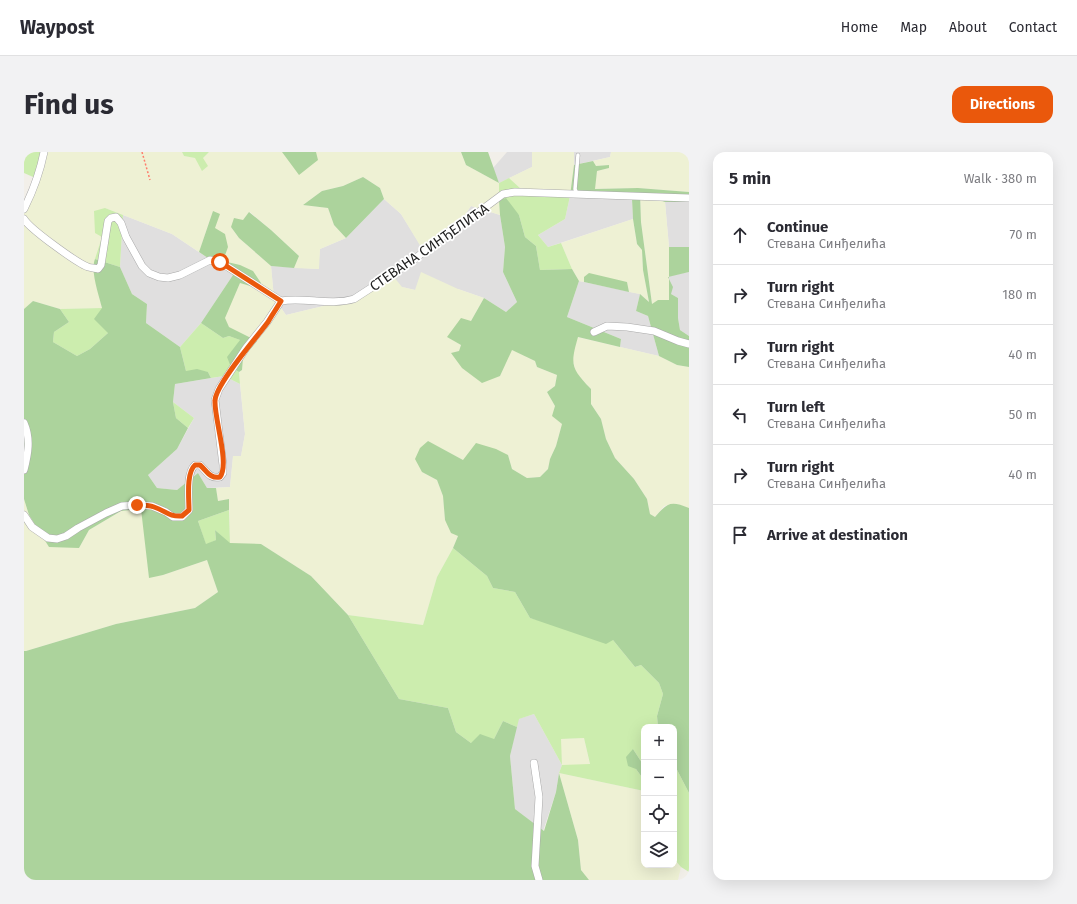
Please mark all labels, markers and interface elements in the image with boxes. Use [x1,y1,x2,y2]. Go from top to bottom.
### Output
text: Waypost [20,16,94,39]
text: Home [841,19,878,36]
text: Map [900,19,927,36]
text: About [949,19,987,36]
text: Contact [1009,19,1057,36]
button: Directions [952,86,1053,123]
text: Find us [24,88,114,121]
text: 5 min [729,168,771,189]
text: Walk · 380 m [964,171,1037,186]
street label: СТЕВАНА СИНЂЕЛИЋА [366,200,492,295]
text: Continue [767,218,828,236]
icon: ahead [729,224,751,246]
text: 70 m [1010,227,1037,242]
text: Стевана Синђелића [767,236,886,251]
route start [211,253,229,271]
text: Turn right [767,278,834,296]
icon: right [729,284,751,306]
text: 180 m [1002,287,1037,302]
text: Стевана Синђелића [767,296,886,311]
text: Turn right [767,338,834,356]
icon: right [729,344,751,366]
text: 40 m [1008,347,1037,362]
text: Стевана Синђелића [767,356,886,371]
text: Turn left [767,398,825,416]
icon: left [729,404,751,426]
text: 50 m [1009,407,1037,422]
text: Стевана Синђелића [767,416,886,431]
text: Turn right [767,458,834,476]
icon: right [729,464,751,486]
text: 40 m [1008,467,1037,482]
text: Стевана Синђелића [767,476,886,491]
route end [128,496,146,514]
icon: arrive [729,524,751,546]
text: Arrive at destination [767,526,908,544]
map controls [641,724,677,868]
button: + [641,724,677,760]
button: − [641,760,677,796]
button: locate [641,796,677,832]
button: layers [641,832,677,868]

